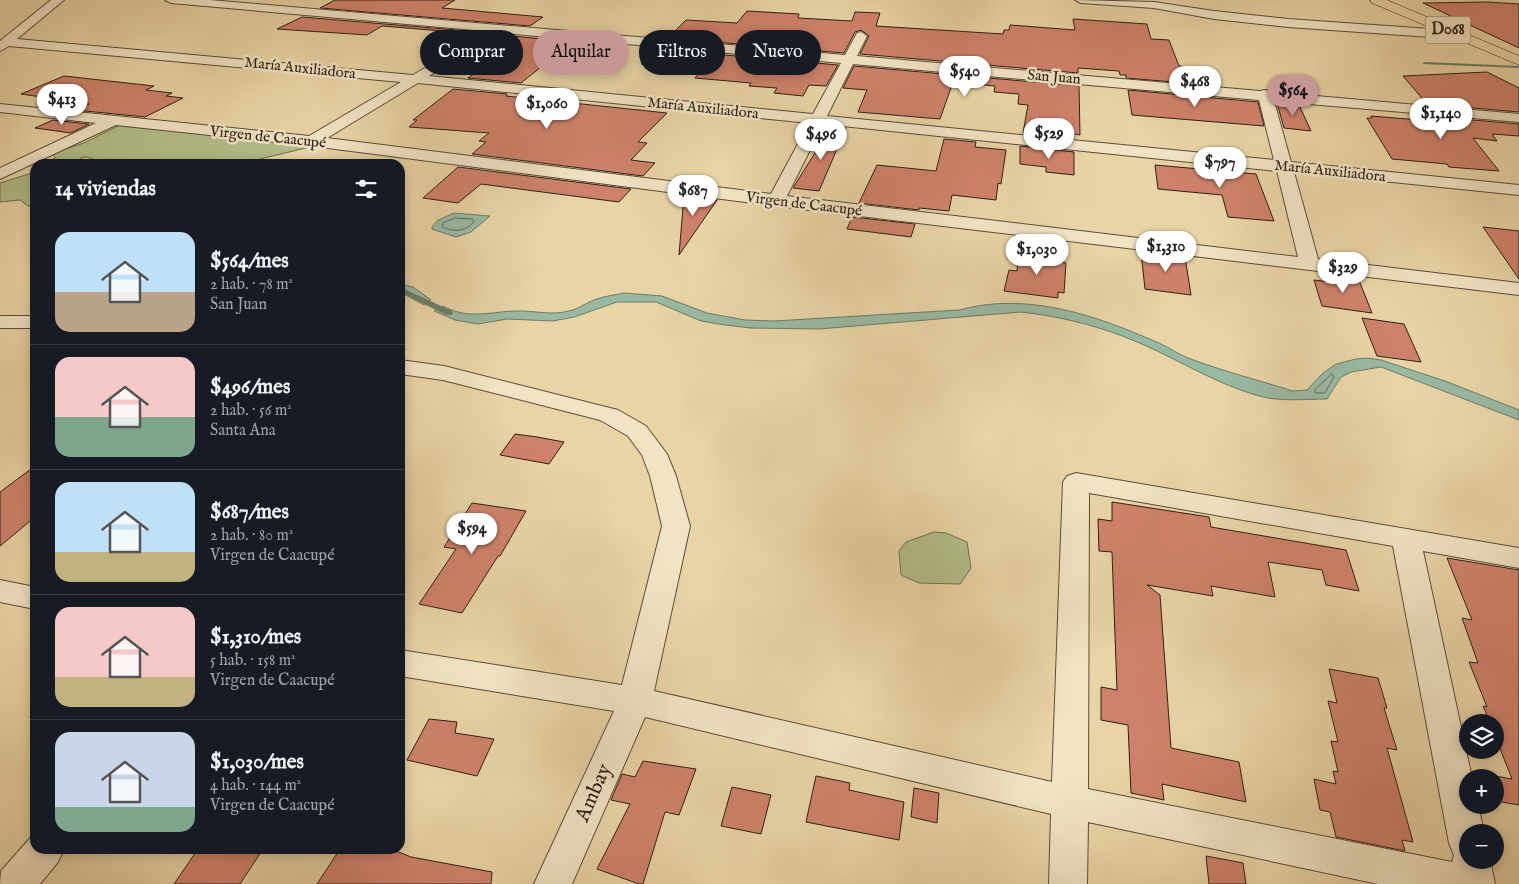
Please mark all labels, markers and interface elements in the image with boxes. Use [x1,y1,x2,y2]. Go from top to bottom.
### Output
road number: D068 [1426,16,1470,44]
chip: Comprar [420,30,523,75]
chip: Alquilar [533,30,629,75]
chip: Filtros [639,30,725,75]
chip: Nuevo [735,30,821,75]
street label: María Auxiliadora [243,53,357,83]
pin: $540 [935,56,995,98]
text: $540 [950,62,980,82]
street label: San Juan [1027,65,1081,89]
pin: $468 [1165,66,1225,108]
text: $468 [1180,72,1210,92]
pin: $564 [1263,74,1323,117]
text: $564 [1278,81,1308,101]
pin: $413 [32,84,92,126]
pin: $1,060 [506,88,588,130]
text: $413 [48,90,76,110]
street label: María Auxiliadora [646,93,760,123]
text: $1,060 [526,94,568,114]
pin: $1,140 [1400,98,1482,140]
text: $1,140 [1421,104,1461,124]
pin: $529 [1019,118,1079,160]
pin: $496 [791,119,851,161]
street label: Virgen de Caacupé [208,121,327,153]
text: $529 [1034,124,1064,144]
text: $496 [806,125,836,145]
pin: $797 [1190,146,1250,189]
text: $797 [1205,153,1235,173]
street label: María Auxiliadora [1273,156,1387,186]
pin: $687 [663,174,723,217]
icon: filters [352,175,380,203]
text: 14 viviendas [55,176,156,203]
text: $687 [678,181,708,201]
street label: Virgen de Caacupé [744,187,863,221]
pin: $1,310 [1125,230,1207,273]
pin: $1,030 [996,234,1078,276]
text: $1,310 [1147,237,1185,257]
text: $1,030 [1017,240,1057,260]
text: $564/mes [210,248,289,275]
icon: home [95,252,155,312]
pin: $329 [1313,252,1373,294]
text: $329 [1328,258,1358,278]
text: 2 hab. · 78 m² [210,275,293,295]
text: San Juan [210,295,267,315]
text: $496/mes [210,374,290,401]
icon: home [95,377,155,437]
text: 2 hab. · 56 m² [210,401,292,421]
text: Santa Ana [210,421,276,441]
text: $687/mes [210,499,289,526]
icon: home [95,502,155,562]
pin: $594 [442,512,502,555]
text: $594 [457,519,487,539]
text: 2 hab. · 80 m² [210,526,293,546]
text: Virgen de Caacupé [210,546,334,566]
text: $1,310/mes [210,624,301,651]
icon: home [95,627,155,687]
text: 5 hab. · 158 m² [210,651,296,671]
text: Virgen de Caacupé [210,671,334,691]
map controls [1459,714,1504,869]
button: layers [1459,714,1504,759]
text: $1,030/mes [210,749,304,776]
icon: home [95,752,155,812]
street label: Ambay [569,759,619,827]
button: + [1459,769,1504,814]
text: 4 hab. · 144 m² [210,776,301,796]
text: Virgen de Caacupé [210,796,334,816]
button: − [1459,824,1504,869]

